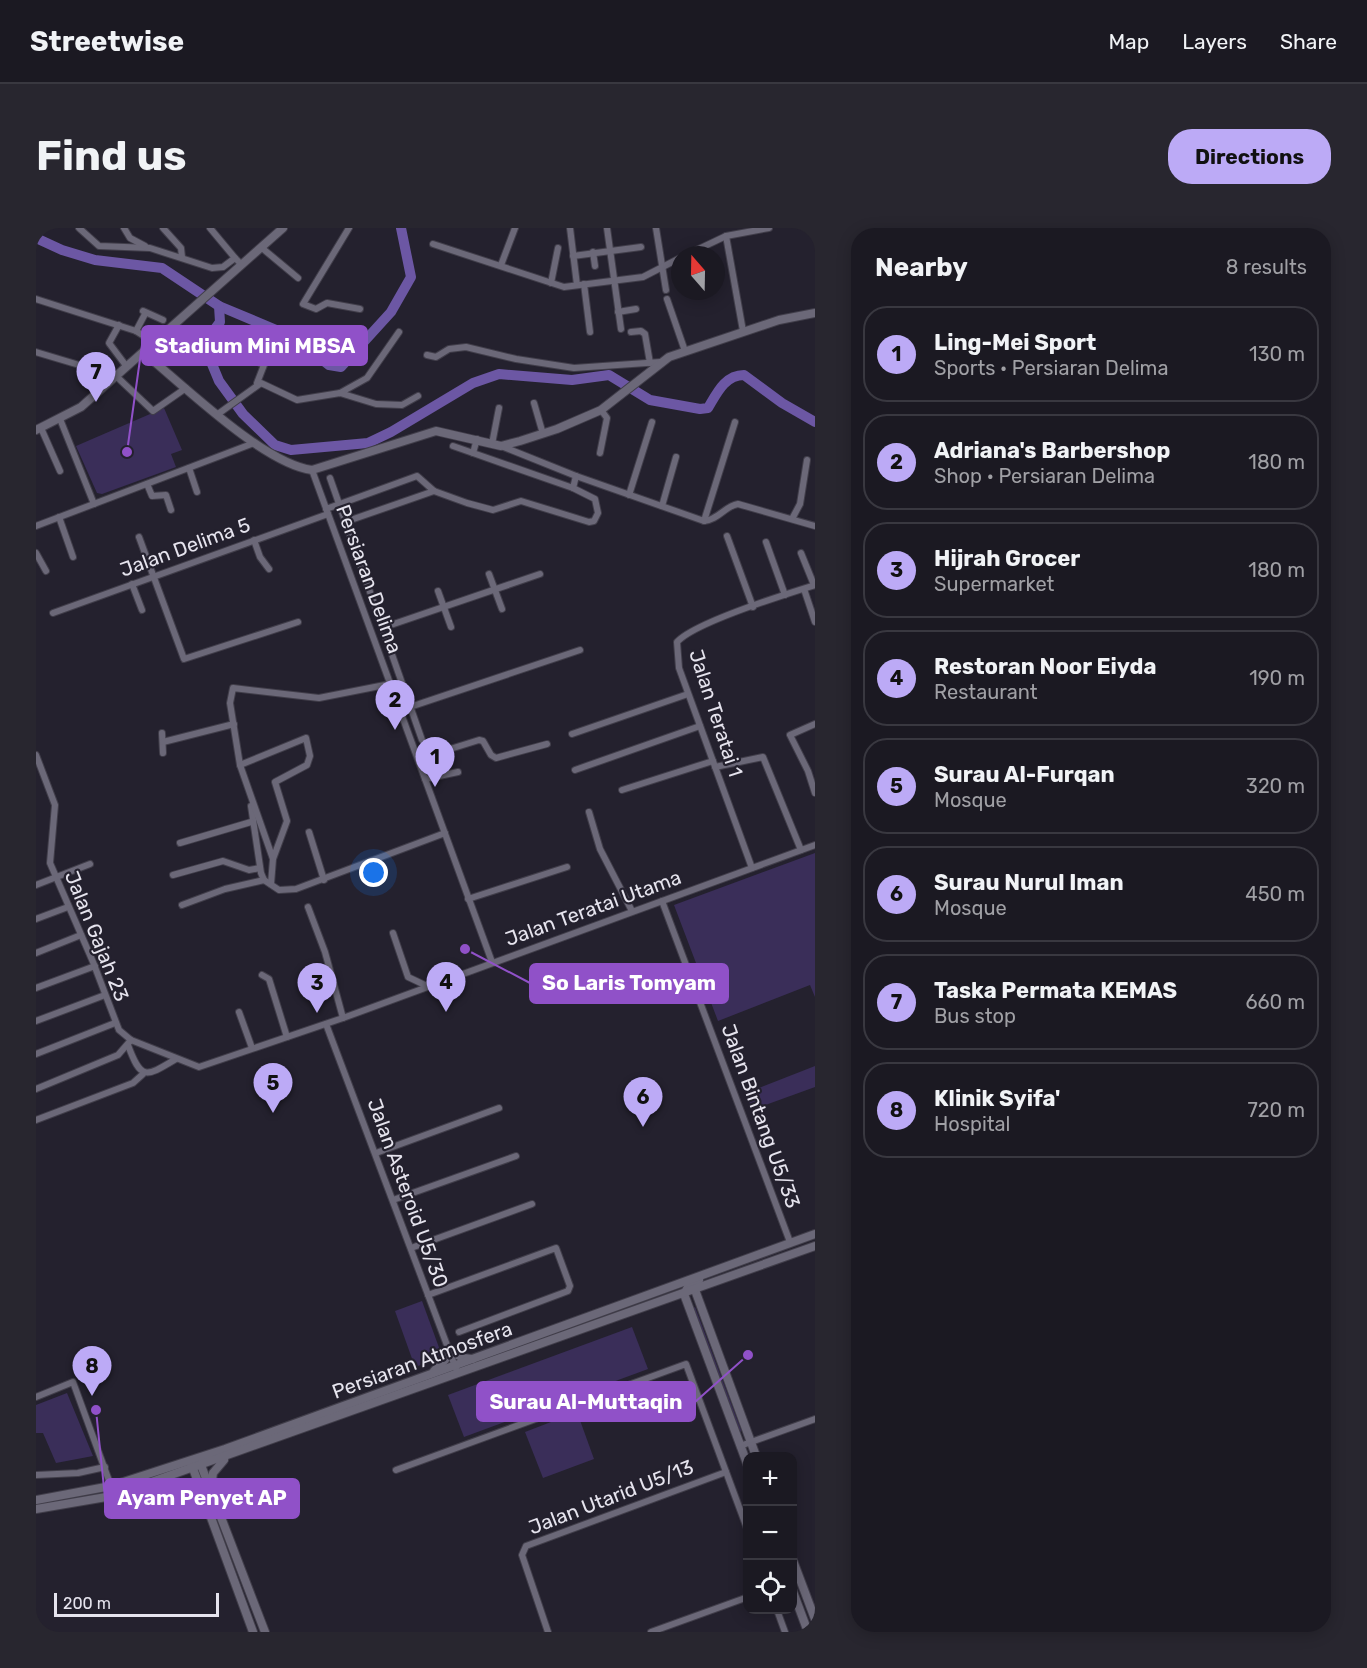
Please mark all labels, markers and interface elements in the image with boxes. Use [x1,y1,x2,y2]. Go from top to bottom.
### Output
text: Streetwise [30,25,184,58]
text: Map [1108,29,1149,54]
text: Layers [1182,29,1247,54]
text: Share [1280,29,1337,54]
button: Directions [1168,129,1331,184]
text: Find us [36,131,187,181]
north arrow [671,246,725,300]
text: Nearby [875,252,968,283]
text: 8 results [1226,255,1307,279]
callout: Stadium Mini MBSA [142,326,367,365]
text: Ling-Mei Sport [934,329,1096,356]
text: Stadium Mini MBSA [155,333,355,358]
text: 1 [892,342,901,366]
text: 130 m [1249,342,1305,366]
pin: 7 [76,352,116,402]
text: Sports · Persiaran Delima [934,356,1168,380]
text: Adriana's Barbershop [934,437,1170,464]
text: 2 [890,450,903,474]
text: 180 m [1248,450,1305,474]
text: Shop · Persiaran Delima [934,464,1155,488]
street label: Persiaran Delima [331,501,407,657]
street label: Jalan Delima 5 [117,512,253,582]
text: Hijrah Grocer [934,545,1080,572]
text: 3 [890,558,903,582]
text: 180 m [1248,558,1305,582]
text: Supermarket [934,572,1054,596]
street label: Jalan Teratai 1 [684,646,748,780]
text: Restoran Noor Eiyda [934,653,1156,680]
text: 4 [890,666,903,690]
text: 190 m [1249,666,1305,690]
pin: 2 [376,680,414,730]
text: Restaurant [934,680,1038,704]
pin: 1 [416,738,454,787]
text: Surau Al-Furqan [934,761,1115,788]
text: 5 [890,774,903,798]
text: 320 m [1246,774,1305,798]
text: Mosque [934,788,1007,812]
your location [359,858,388,887]
street label: Jalan Teratai Utama [502,865,684,951]
street label: Jalan Gajah 23 [60,867,134,1005]
text: Surau Nurul Iman [934,869,1124,896]
text: 6 [890,882,903,906]
text: 450 m [1245,882,1305,906]
text: Mosque [934,896,1007,920]
pin: 4 [426,962,466,1012]
pin: 3 [298,964,336,1013]
callout: So Laris Tomyam [530,964,728,1003]
text: So Laris Tomyam [542,970,716,995]
text: Taska Permata KEMAS [934,977,1177,1004]
text: 7 [891,990,902,1014]
text: 660 m [1246,990,1305,1014]
text: Bus stop [934,1004,1016,1028]
street label: Jalan Bintang U5/33 [717,1021,805,1211]
pin: 5 [254,1064,292,1113]
pin: 6 [624,1078,662,1127]
text: Klinik Syifa' [934,1085,1060,1112]
street label: Jalan Asteroid U5/30 [363,1095,453,1291]
text: 8 [890,1098,903,1122]
text: 720 m [1248,1098,1305,1122]
text: Hospital [934,1112,1010,1136]
street label: Persiaran Atmosfera [329,1316,515,1404]
pin: 8 [72,1346,112,1396]
callout: Surau Al-Muttaqin [477,1382,695,1421]
text: Surau Al-Muttaqin [489,1389,683,1414]
map controls [743,1452,797,1614]
button: + [743,1452,797,1506]
street label: Jalan Utarid U5/13 [525,1455,697,1539]
callout: Ayam Penyet AP [105,1479,299,1518]
text: Ayam Penyet AP [117,1485,287,1510]
button: − [743,1506,797,1560]
button: locate [743,1560,797,1614]
scale bar [54,1590,219,1618]
text: 200 m [63,1594,111,1613]

